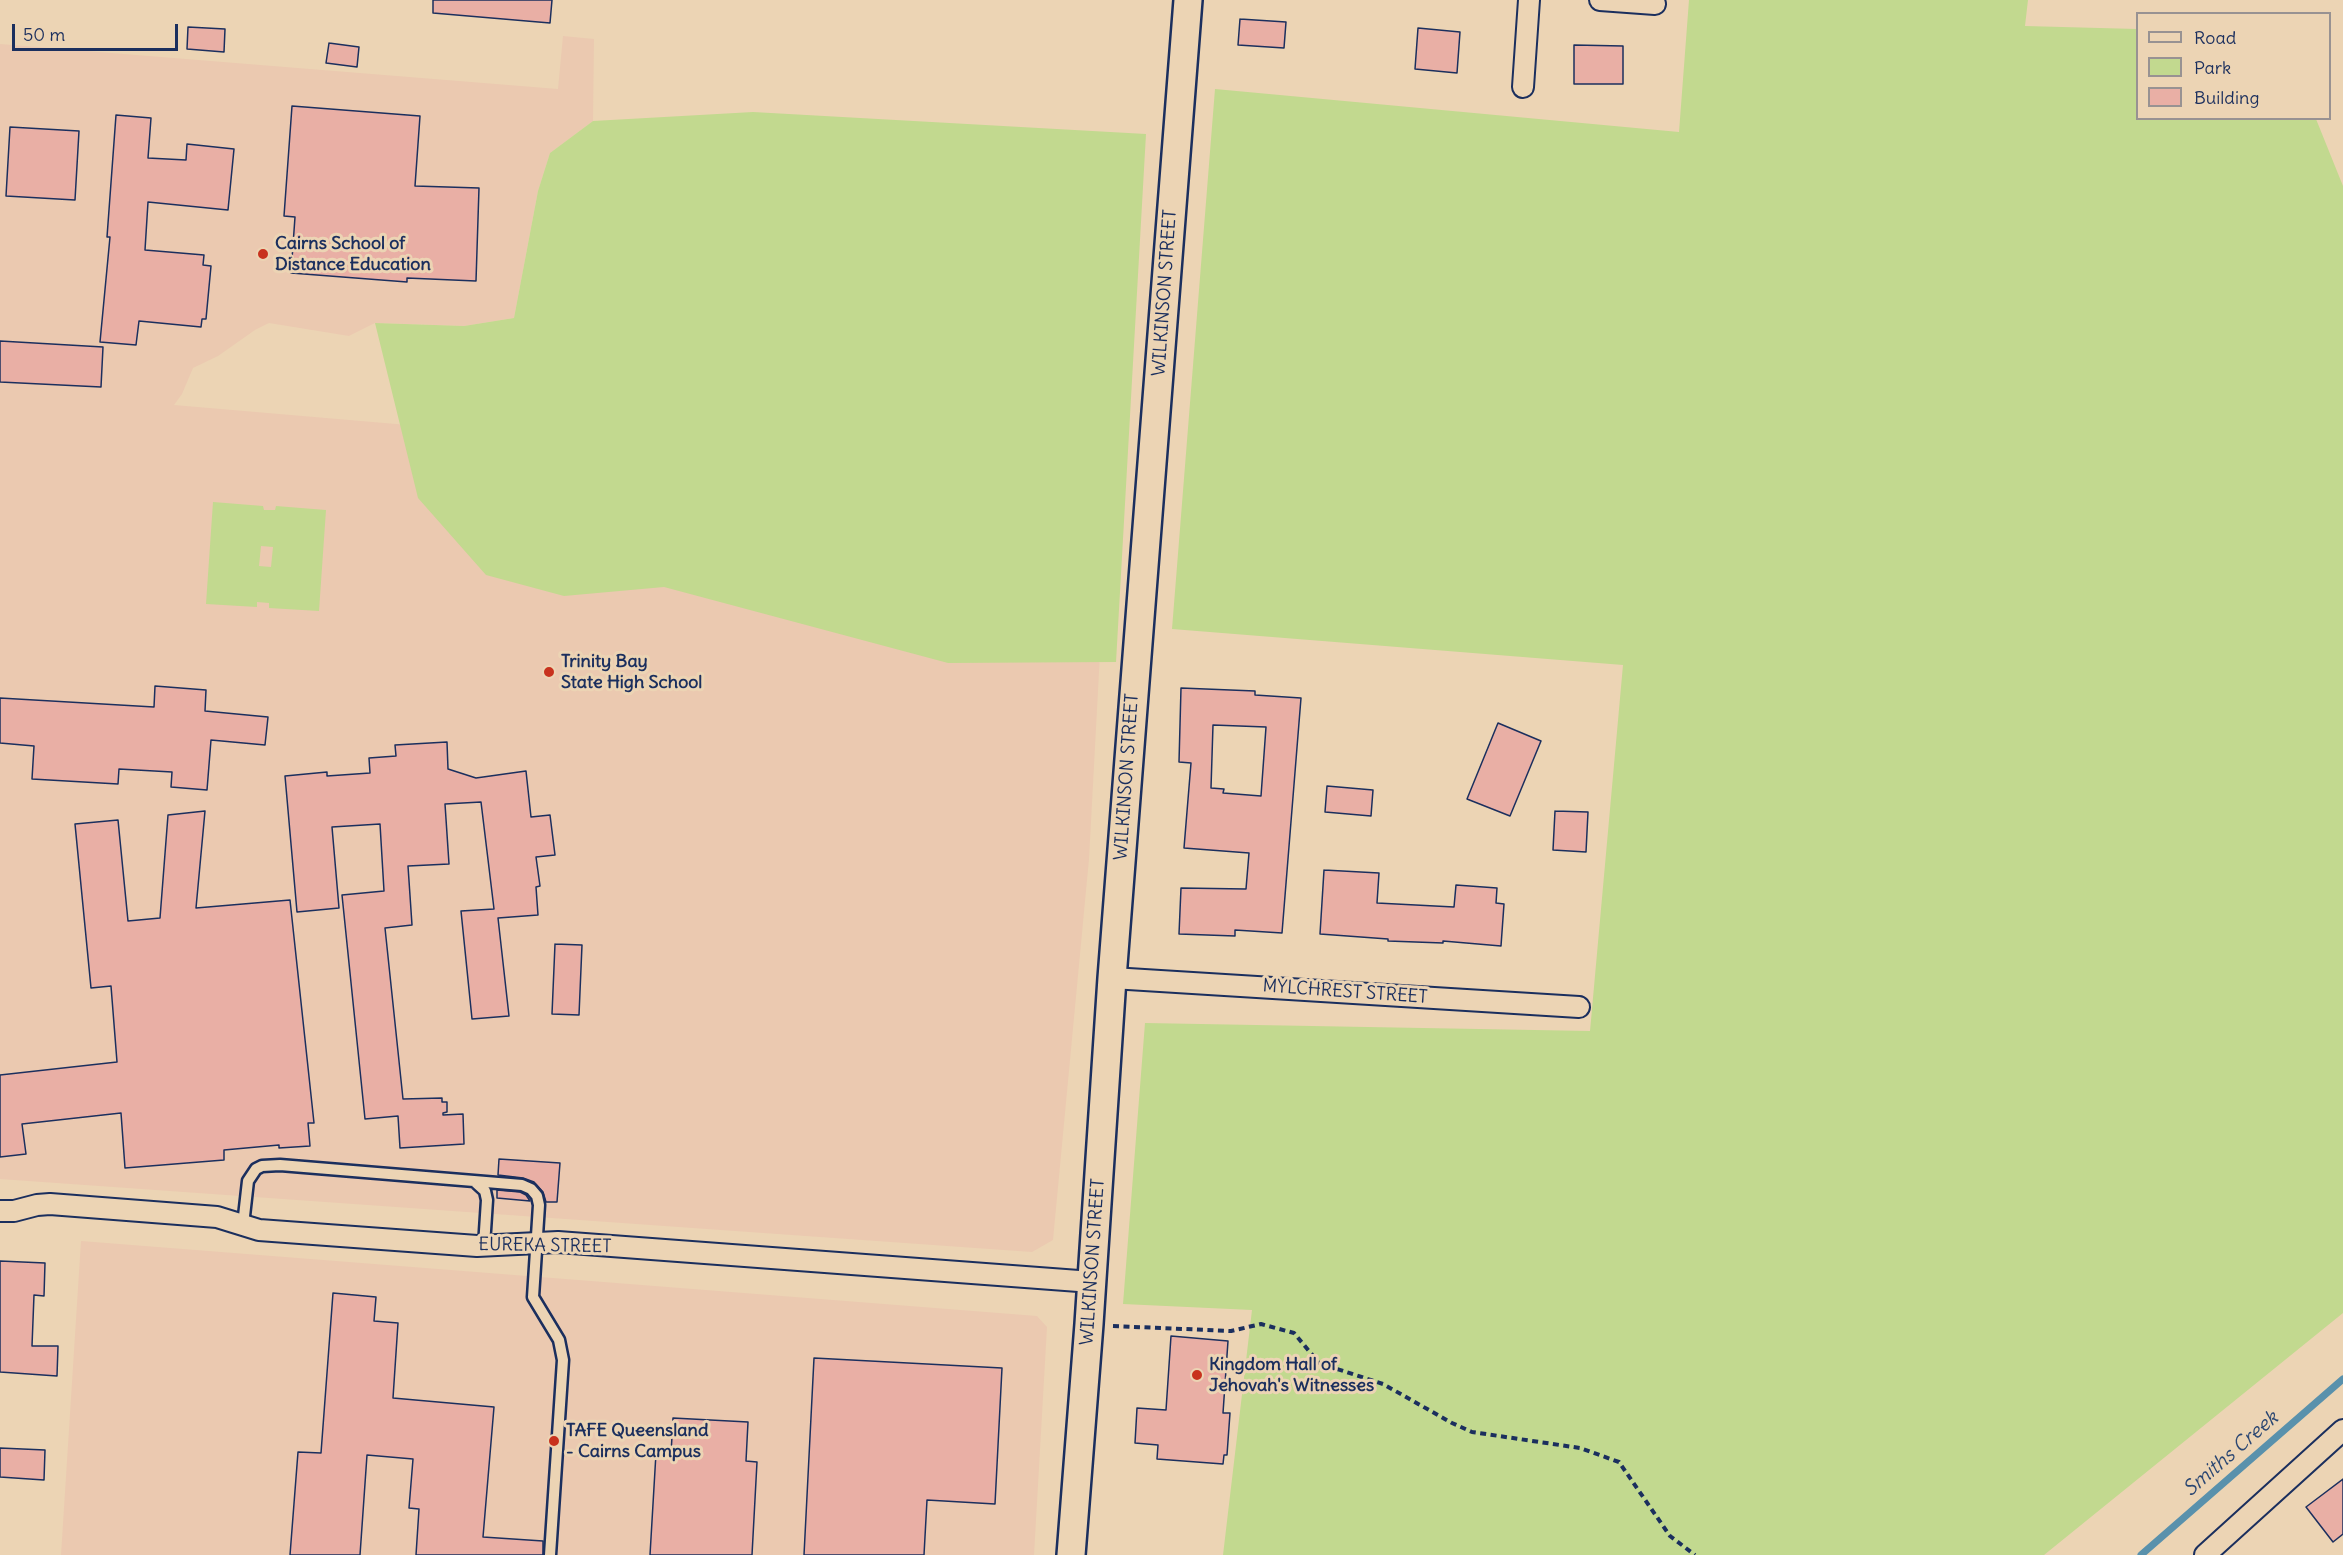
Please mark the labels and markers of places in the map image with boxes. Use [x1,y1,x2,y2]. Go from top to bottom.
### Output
place label: Cairns School of Distance Education [275,233,431,276]
marker: Cairns School of Distance Education [256,247,270,261]
place label: Trinity Bay State High School [561,651,702,694]
marker: Trinity Bay State High School [542,665,556,679]
place label: Kingdom Hall of Jehovah's Witnesses [1209,1354,1374,1396]
marker: Kingdom Hall of Jehovah's Witnesses [1190,1368,1204,1382]
place label: TAFE Queensland - Cairns Campus [566,1420,709,1462]
marker: TAFE Queensland - Cairns Campus [547,1434,561,1448]

